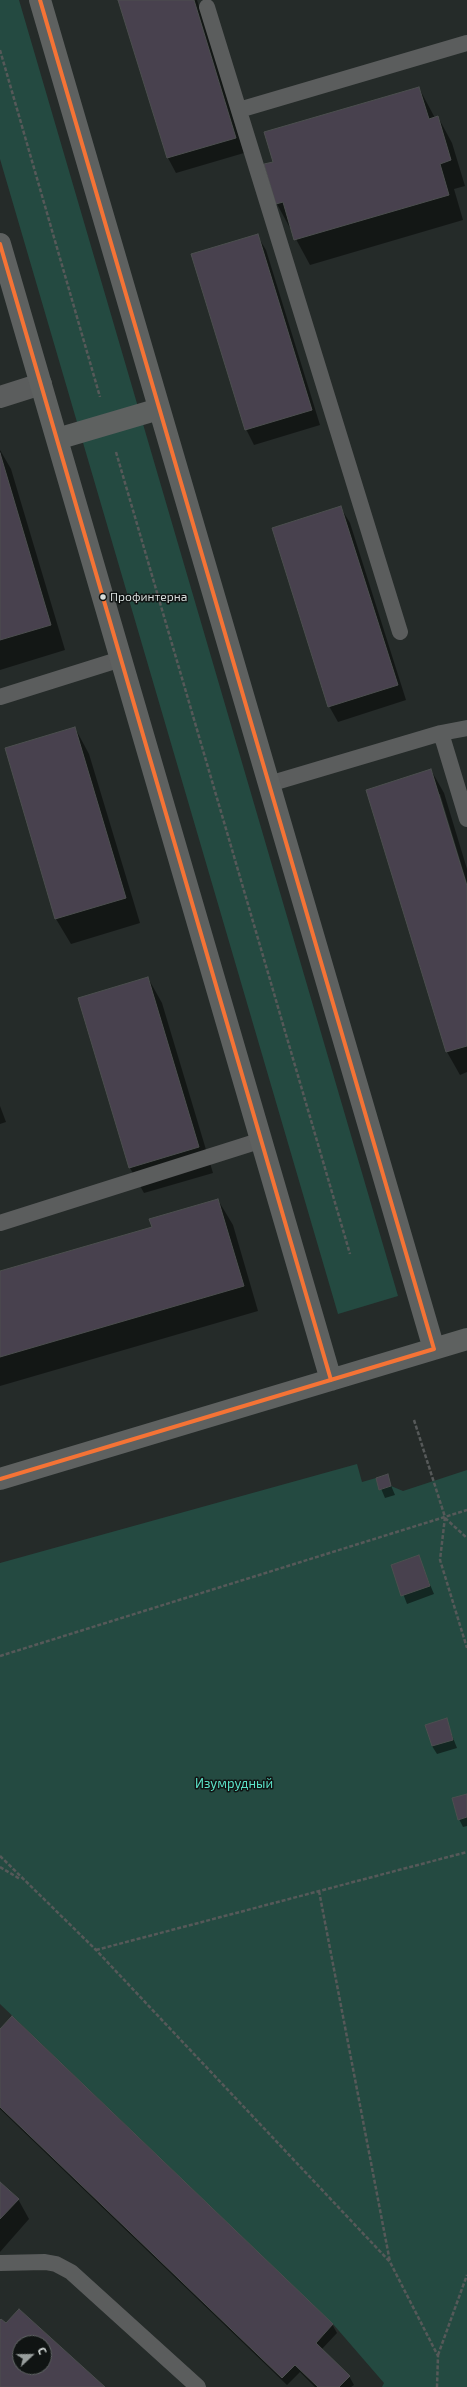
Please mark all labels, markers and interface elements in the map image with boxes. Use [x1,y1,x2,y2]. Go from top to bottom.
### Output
place label: Профинтерна [110,590,187,604]
marker: Профинтерна [98,592,108,602]
park label: Изумрудный [195,1776,273,1792]
north arrow [12,2335,52,2375]
text: С [35,2345,50,2356]

